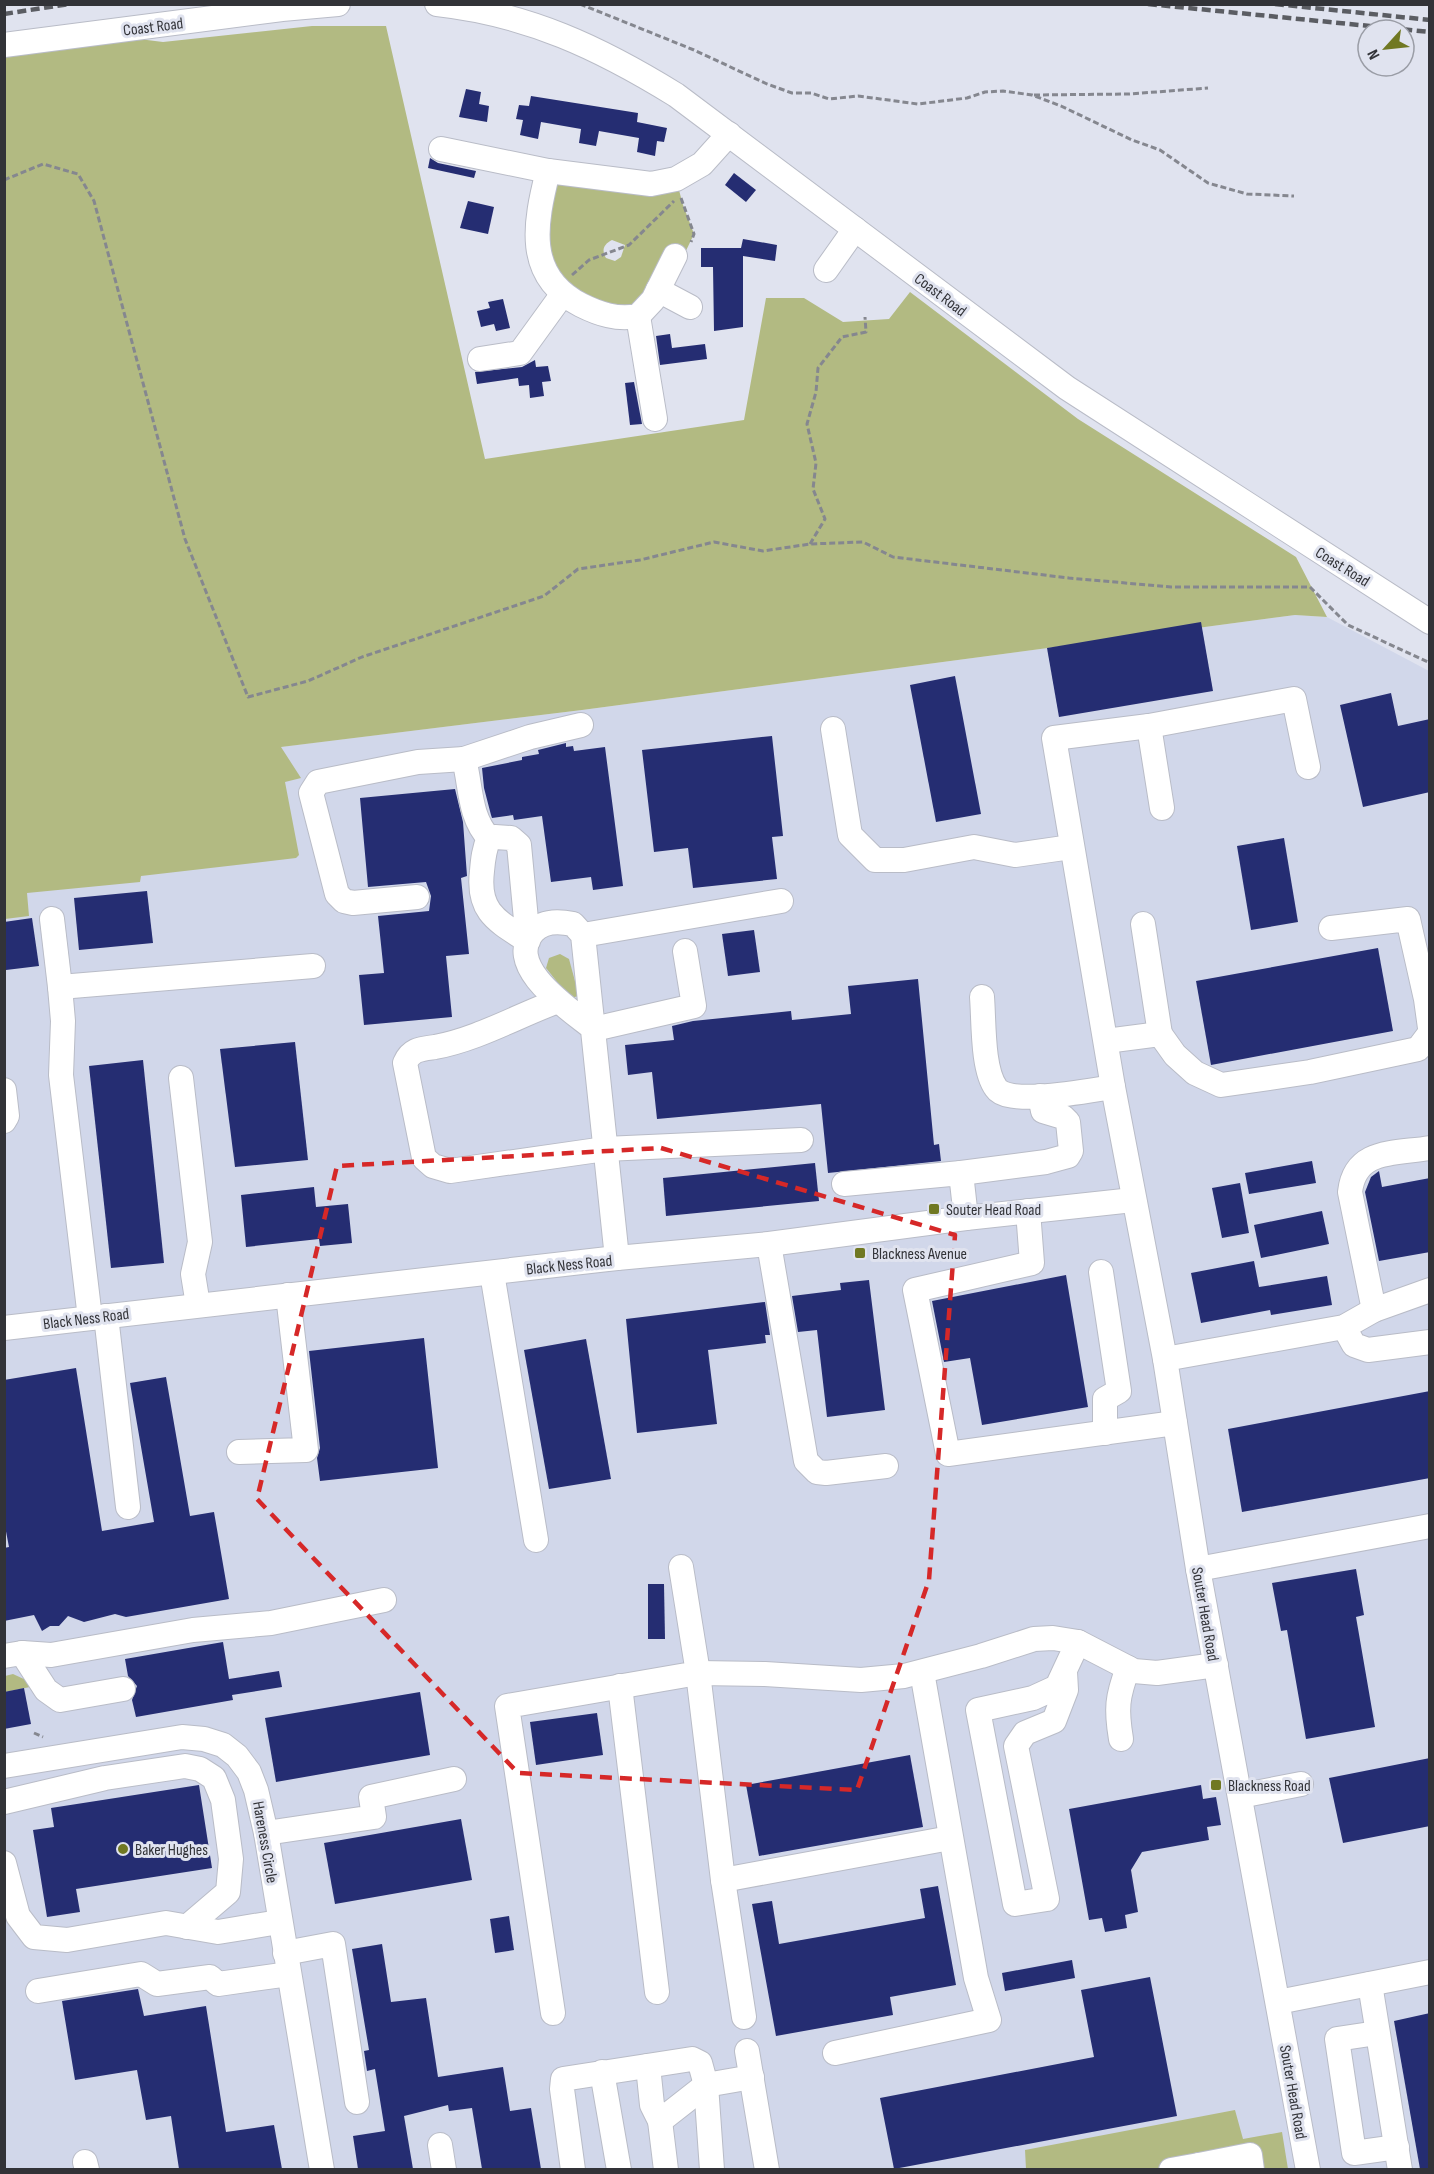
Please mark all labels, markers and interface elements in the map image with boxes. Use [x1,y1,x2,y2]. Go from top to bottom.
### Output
street label: Coast Road [122,14,184,41]
north arrow [1356,18,1416,78]
text: N [1364,46,1384,62]
street label: Coast Road [910,269,970,321]
street label: Coast Road [1312,543,1373,591]
place label: Souter Head Road [946,1201,1041,1220]
marker: Souter Head Road [927,1202,941,1216]
place label: Blackness Avenue [872,1245,967,1264]
marker: Blackness Avenue [853,1246,867,1260]
street label: Black Ness Road [525,1252,613,1279]
street label: Black Ness Road [42,1305,130,1334]
street label: Souter Head Road [1187,1566,1222,1663]
place label: Blackness Road [1228,1777,1311,1796]
marker: Blackness Road [1209,1778,1223,1792]
street label: Hareness Circle [248,1800,281,1885]
place label: Baker Hughes [135,1841,208,1860]
marker: Baker Hughes [116,1842,130,1856]
street label: Souter Head Road [1275,2044,1310,2141]

